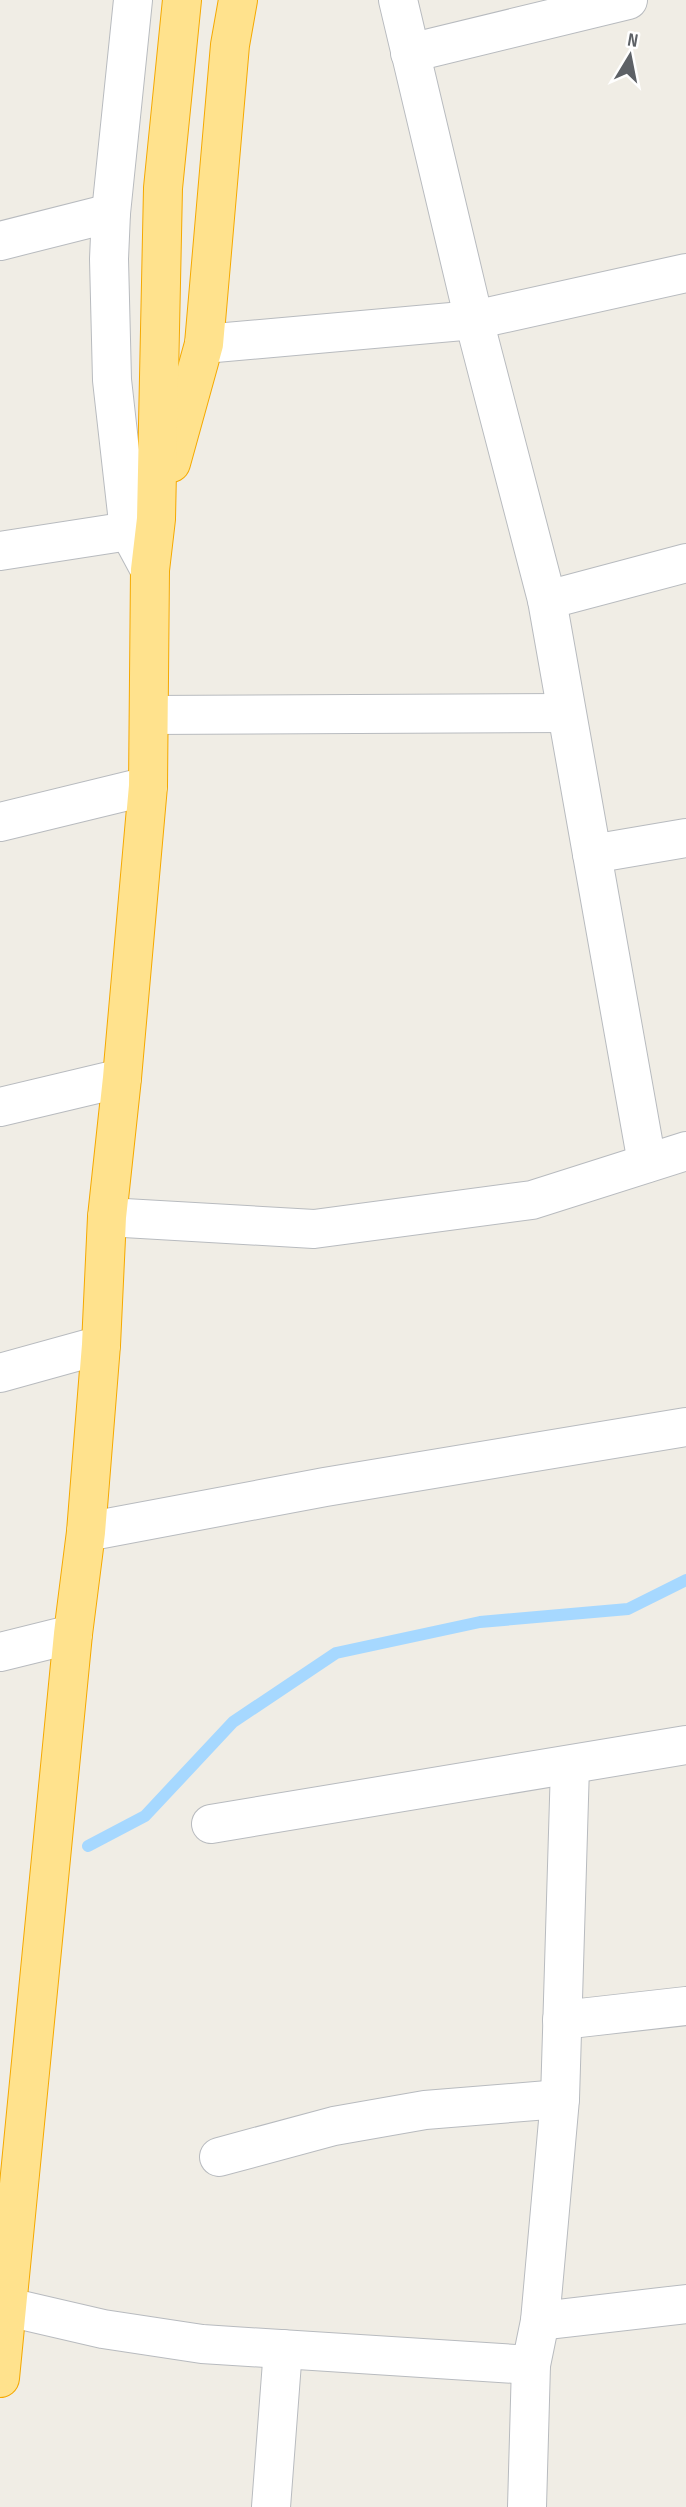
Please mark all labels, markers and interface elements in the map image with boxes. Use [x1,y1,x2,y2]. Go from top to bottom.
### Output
north arrow [595,21,665,91]
text: N [626,29,640,53]

